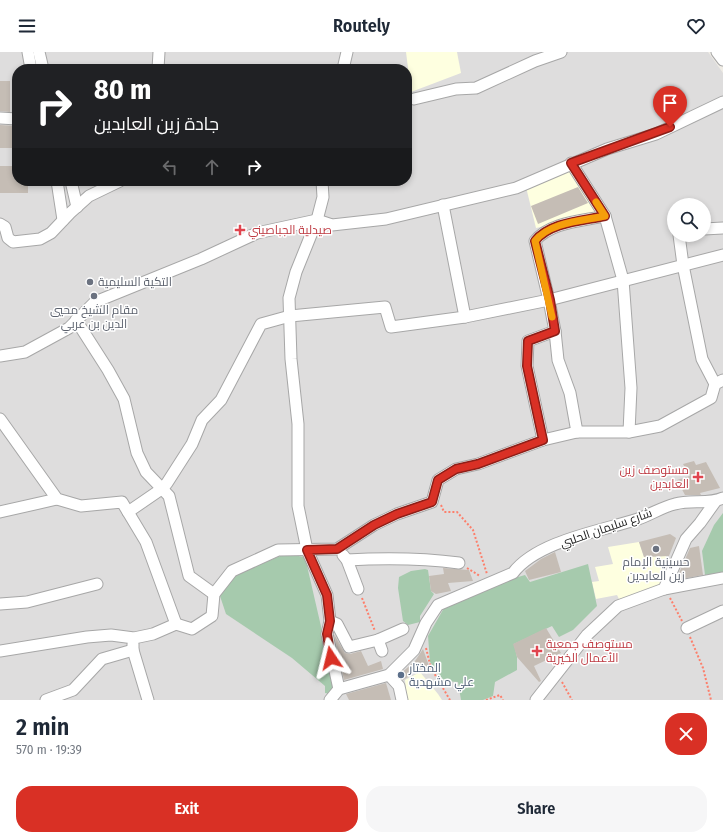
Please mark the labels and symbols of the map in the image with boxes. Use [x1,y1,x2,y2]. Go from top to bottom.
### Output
pin [653,86,687,127]
place label: صيدلية الجباصيني [248,223,332,240]
marker: صيدلية الجباصيني [235,225,245,235]
place label: التكية السليمية [98,275,172,289]
marker: التكية السليمية [85,277,95,287]
marker: مقام الشيخ محيي الدين بن عربي [89,291,99,301]
place label: مقام الشيخ محيي الدين بن عربي [50,303,138,334]
place label: مستوصف زين العابدين [619,463,689,491]
marker: مستوصف زين العابدين [692,471,704,483]
street label: شارع سليمان الحلبي [558,506,655,553]
marker: حسينية الإمام زين العابدين [651,544,661,554]
place label: حسينية الإمام زين العابدين [622,555,690,583]
position arrow [310,637,352,679]
place label: مستوصف جمعية الأعمال الخيرية [546,637,633,665]
marker: مستوصف جمعية الأعمال الخيرية [531,645,543,657]
place label: المختار علي مشهدية [408,661,474,692]
marker: المختار علي مشهدية [396,670,406,680]

